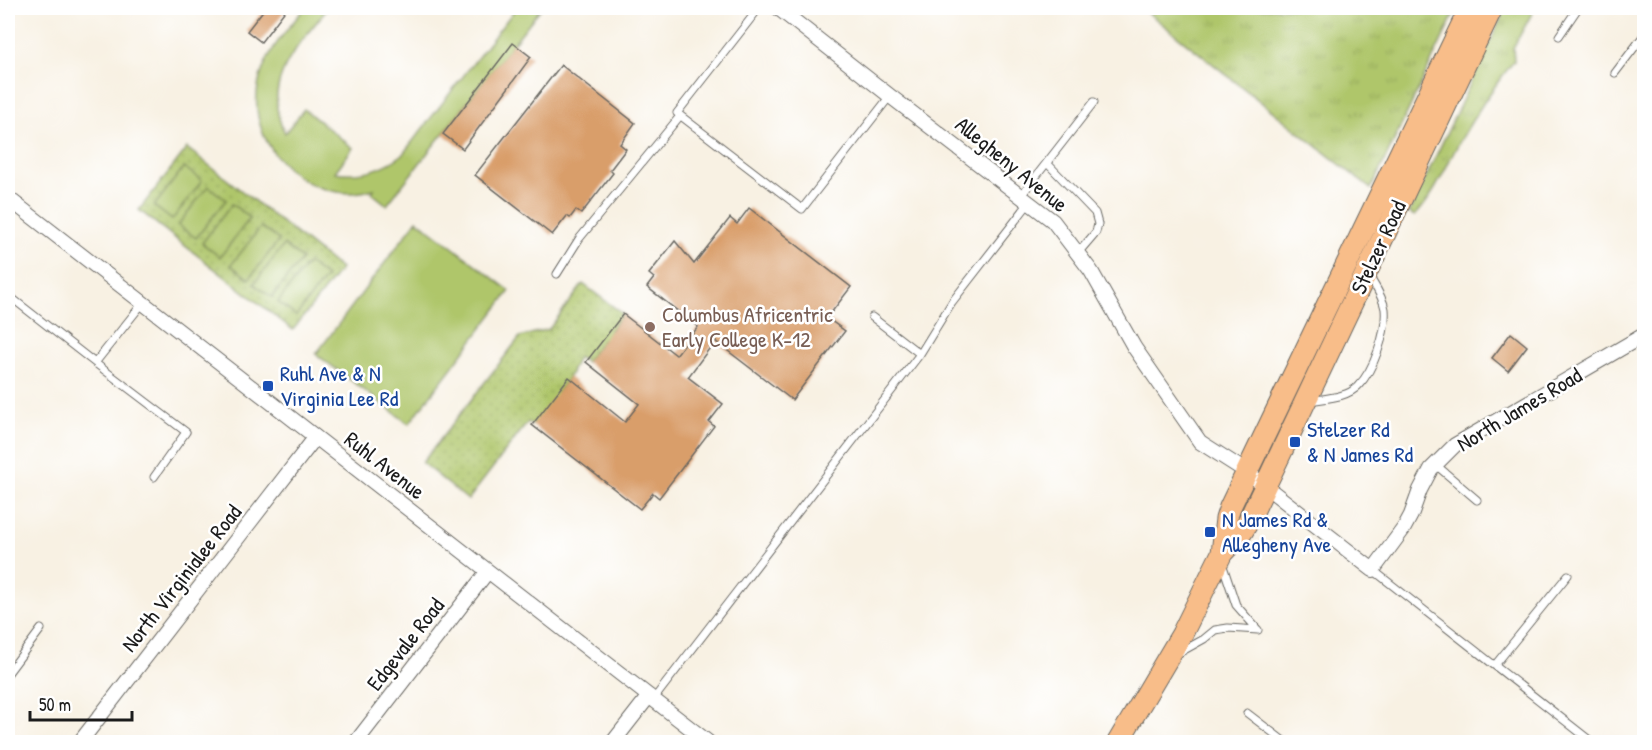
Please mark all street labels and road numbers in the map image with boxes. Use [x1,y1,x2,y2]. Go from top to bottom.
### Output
street label: Allegheny Avenue [949,109,1075,219]
street label: Stelzer Road [1343,195,1413,299]
street label: North James Road [1451,360,1588,458]
street label: Ruhl Avenue [338,424,432,506]
street label: North Virginialee Road [114,498,248,658]
street label: Edgevale Road [359,591,451,697]

